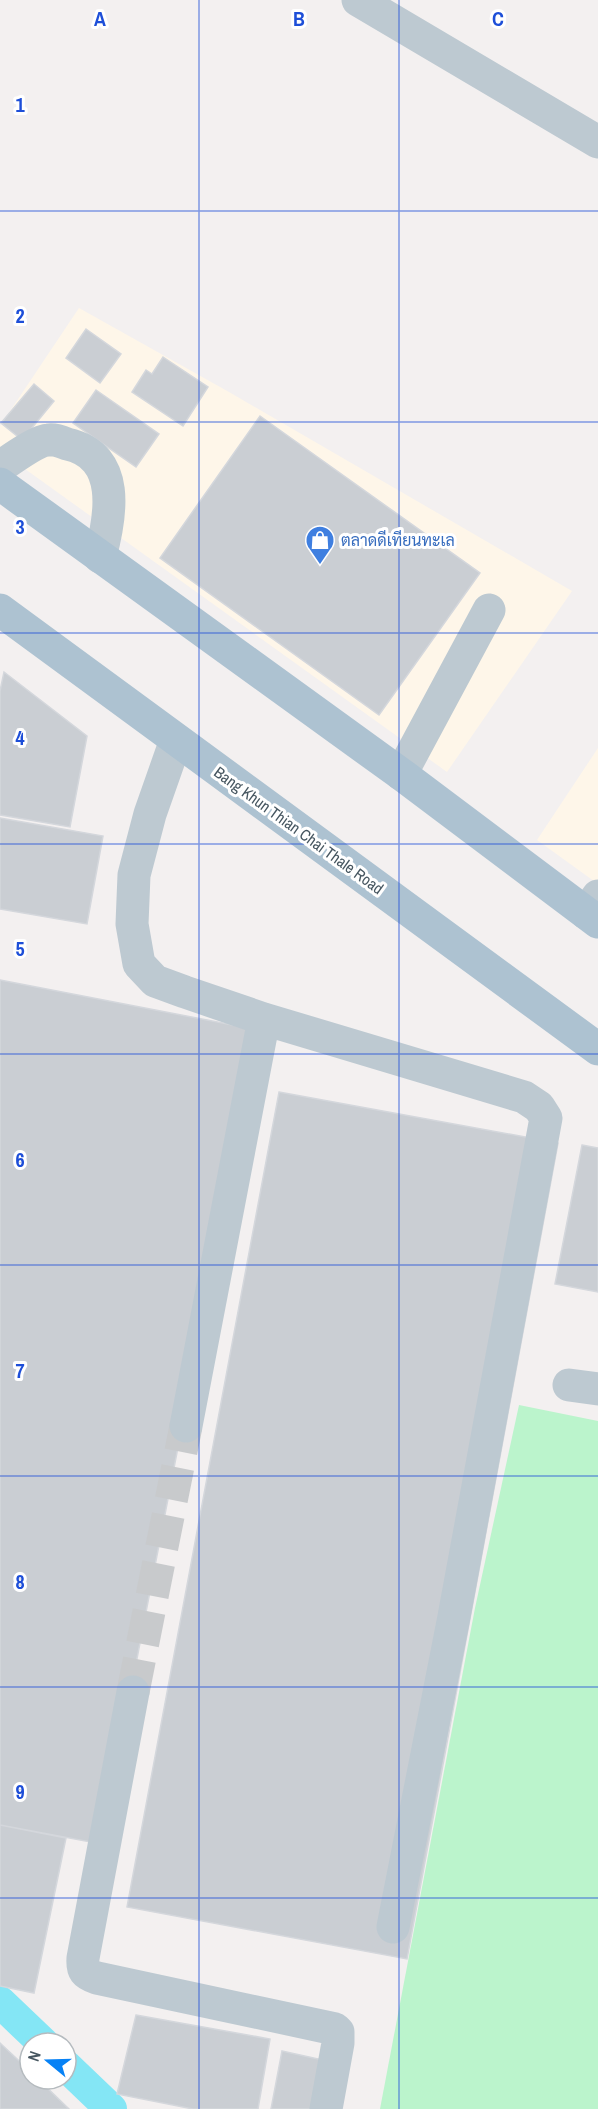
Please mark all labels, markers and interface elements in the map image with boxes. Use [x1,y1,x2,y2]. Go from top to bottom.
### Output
text: A [94,5,106,32]
text: B [293,5,305,32]
text: C [492,5,504,32]
text: 1 [15,91,25,118]
text: 2 [15,302,25,329]
text: 3 [15,513,25,540]
shop icon: ตลาดดีเทียนทะเล [304,524,336,566]
place label: ตลาดดีเทียนทะเล [341,529,455,551]
text: 4 [15,724,25,751]
street label: Bang Khun Thian Chai Thale Road [210,761,388,899]
text: 5 [15,935,25,962]
text: 6 [15,1146,25,1173]
text: 7 [15,1357,25,1384]
text: 8 [15,1568,25,1595]
text: 9 [15,1778,25,1805]
north arrow [18,2031,78,2091]
text: N [22,2048,46,2064]

